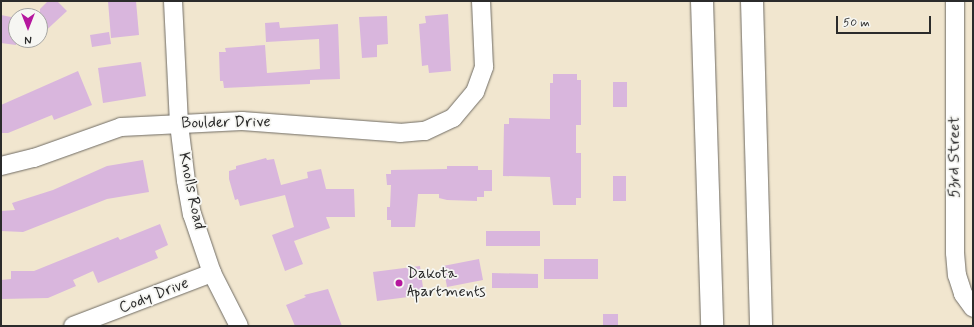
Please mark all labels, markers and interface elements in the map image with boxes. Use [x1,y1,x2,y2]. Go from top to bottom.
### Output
north arrow [8,8,48,48]
scale bar [838,8,933,34]
text: 50 m [843,15,870,31]
text: N [24,32,32,46]
street label: Boulder Drive [182,113,270,133]
street label: 53rd Street [945,117,965,197]
street label: Knolls Road [174,151,208,231]
place label: Dakota Apartments [407,264,486,302]
street label: Cody Drive [116,274,192,318]
marker: Dakota Apartments [394,278,404,288]

